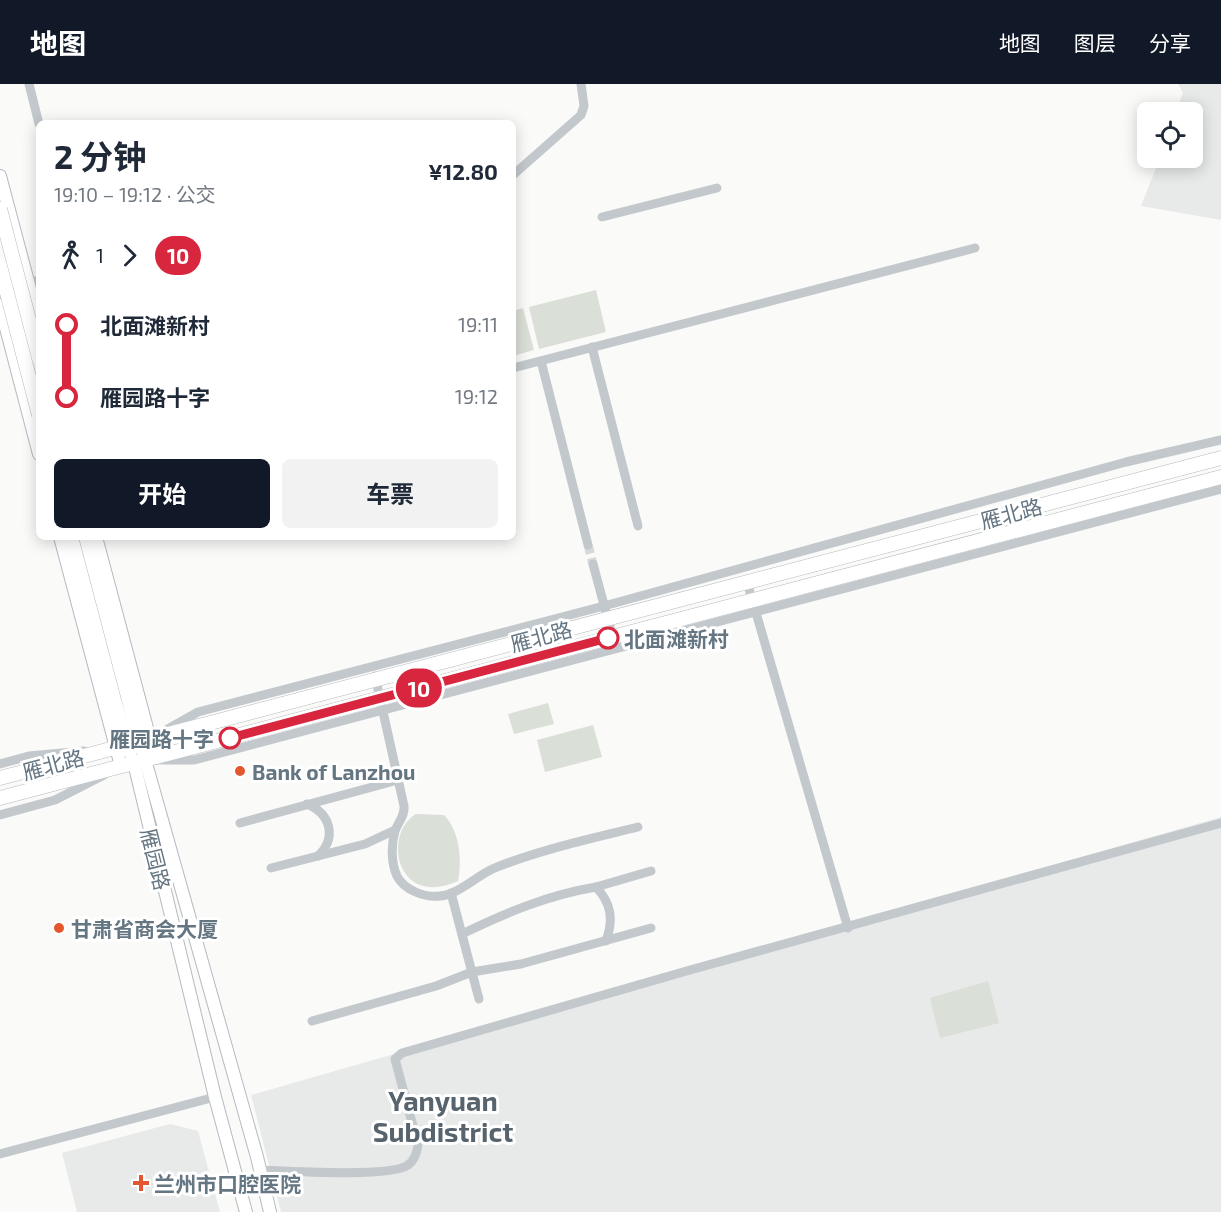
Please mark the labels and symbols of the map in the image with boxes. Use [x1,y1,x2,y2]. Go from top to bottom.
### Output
street label: 雁北路 [977,493,1045,533]
street label: 雁北路 [507,616,575,656]
place label: 北面滩新村 [624,626,729,651]
marker: 北面滩新村 [597,627,619,649]
line badge: 10 [392,668,446,708]
place label: 雁园路十字 [109,726,214,751]
marker: 雁园路十字 [219,727,241,749]
street label: 雁北路 [19,744,87,784]
place label: Bank of Lanzhou [252,759,416,784]
marker: Bank of Lanzhou [233,764,247,778]
street label: 雁园路 [136,825,176,893]
place label: 甘肃省商会大厦 [71,916,218,941]
marker: 甘肃省商会大厦 [52,921,66,935]
district label: Yanyuan Subdistrict [373,1084,513,1147]
place label: 兰州市口腔医院 [154,1171,301,1196]
marker: 兰州市口腔医院 [132,1174,150,1192]

